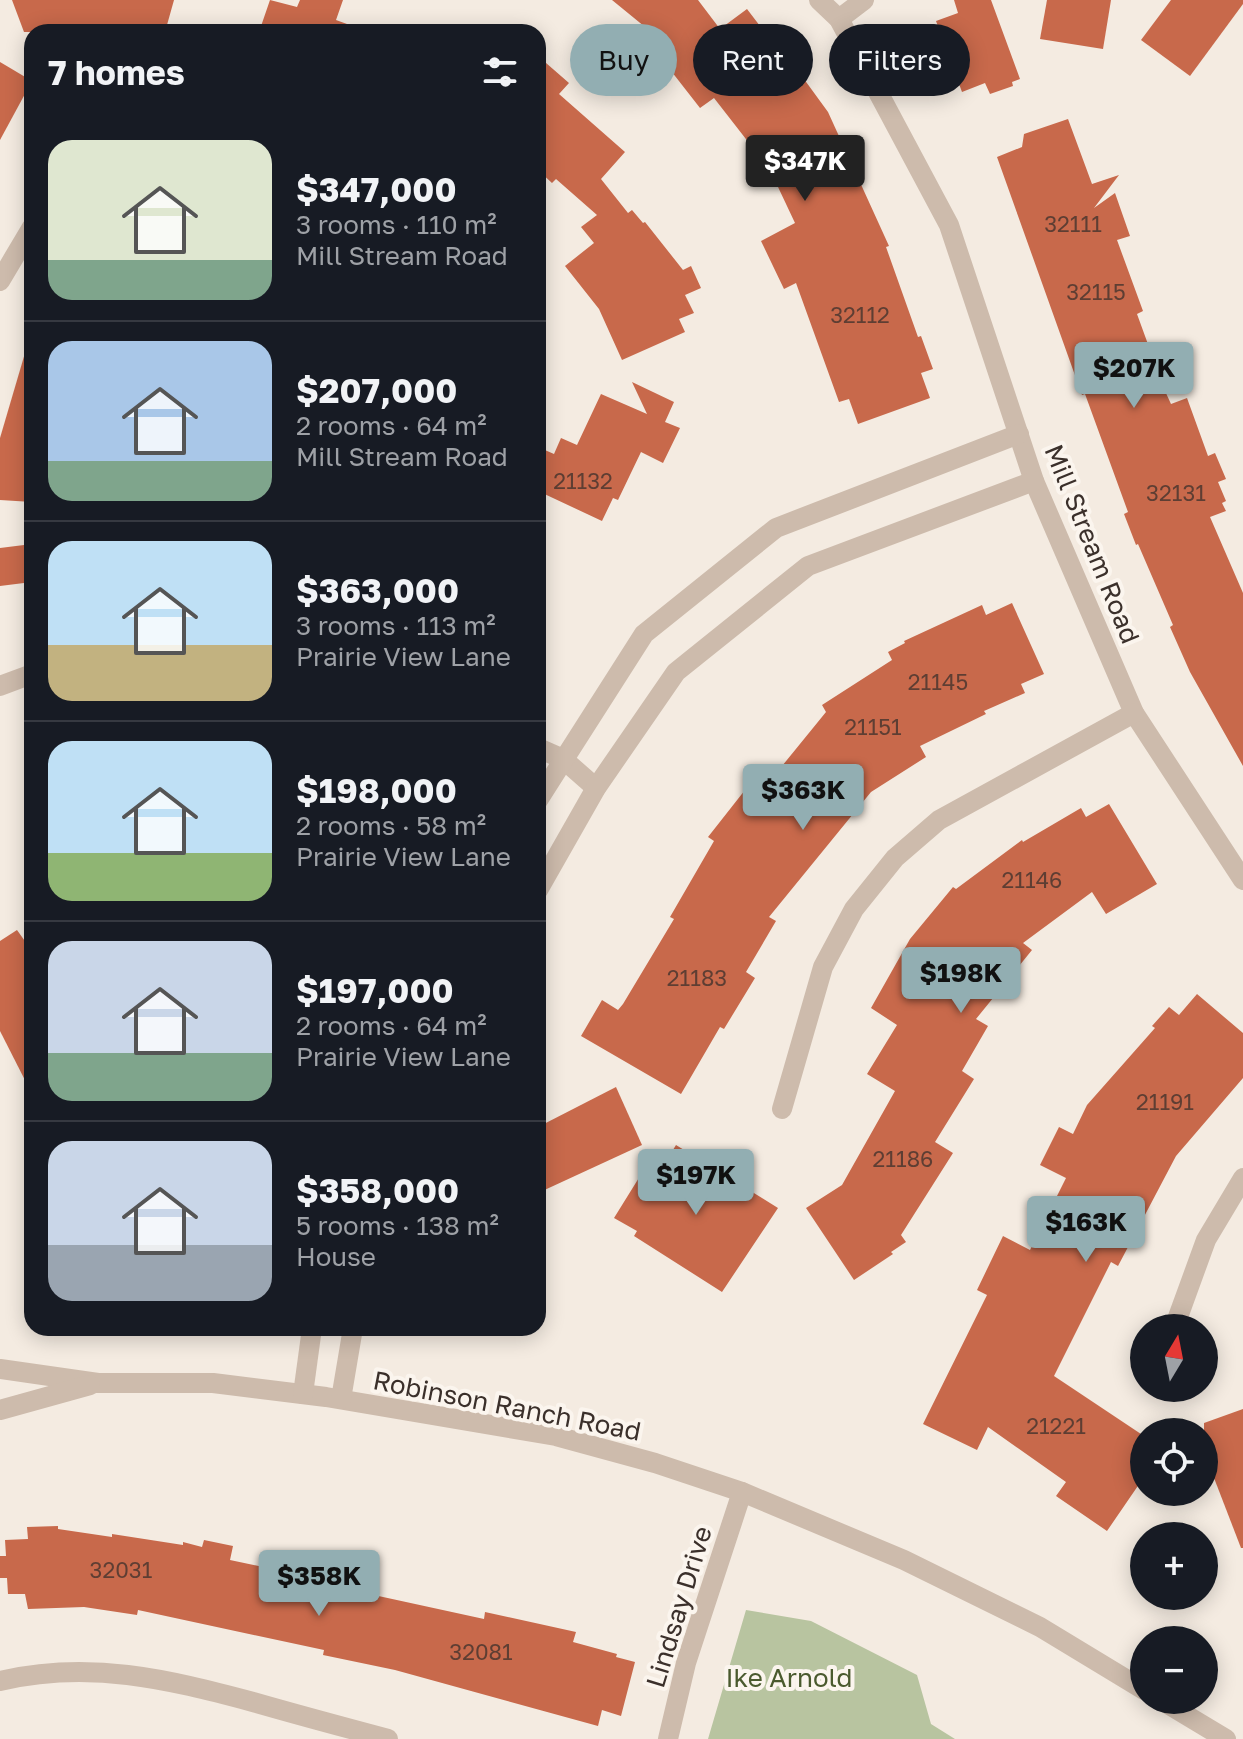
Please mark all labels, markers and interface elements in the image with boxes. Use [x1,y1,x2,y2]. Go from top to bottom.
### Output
chip: Buy [570,24,677,96]
chip: Rent [693,24,813,96]
chip: Filters [829,24,970,96]
icon: filters [478,50,522,94]
text: 7 homes [48,52,185,92]
pin: $347K [749,135,861,203]
text: $347K [764,145,846,176]
text: $347,000 [296,169,456,209]
icon: home [112,172,208,268]
text: 3 rooms · 110 m² [296,209,497,240]
house number: 32111 [1044,210,1102,237]
text: Mill Stream Road [296,240,508,271]
house number: 32115 [1066,278,1126,305]
house number: 32112 [830,301,890,328]
pin: $207K [1078,342,1190,410]
text: $207K [1092,352,1176,383]
text: $207,000 [296,370,457,410]
icon: home [112,373,208,469]
text: 2 rooms · 64 m² [296,410,487,441]
street label: Mill Stream Road [1038,440,1147,648]
text: Mill Stream Road [296,441,508,472]
house number: 21132 [553,467,613,494]
house number: 32131 [1146,479,1206,506]
text: $363,000 [296,570,459,610]
icon: home [112,573,208,669]
text: 3 rooms · 113 m² [296,610,496,641]
text: Prairie View Lane [296,641,511,672]
house number: 21145 [908,668,968,695]
house number: 21151 [844,713,902,740]
pin: $363K [747,764,859,832]
text: $198,000 [296,770,457,810]
icon: home [112,773,208,869]
text: $363K [761,774,845,805]
text: 2 rooms · 58 m² [296,810,486,841]
text: Prairie View Lane [296,841,511,872]
house number: 21146 [1002,866,1062,893]
pin: $198K [905,947,1017,1015]
text: $198K [920,957,1002,988]
house number: 21183 [667,964,727,991]
text: $197,000 [296,970,454,1010]
icon: home [112,973,208,1069]
text: 2 rooms · 64 m² [296,1010,487,1041]
text: Prairie View Lane [296,1041,511,1072]
house number: 21191 [1136,1088,1194,1115]
house number: 21186 [873,1145,933,1172]
pin: $197K [640,1149,752,1217]
text: $197K [656,1159,736,1190]
text: $358,000 [296,1170,459,1210]
icon: home [112,1173,208,1269]
pin: $163K [1030,1196,1142,1264]
text: $163K [1045,1206,1127,1237]
text: 5 rooms · 138 m² [296,1210,499,1241]
text: House [296,1241,376,1272]
north arrow [1130,1314,1218,1402]
map controls [1130,1314,1218,1714]
street label: Robinson Ranch Road [370,1364,644,1447]
house number: 21221 [1026,1412,1086,1439]
button: locate [1130,1418,1218,1506]
street label: Lindsay Drive [639,1522,718,1691]
button: + [1130,1522,1218,1610]
pin: $358K [263,1550,375,1618]
house number: 32031 [90,1556,153,1583]
text: $358K [277,1560,361,1591]
button: − [1130,1626,1218,1714]
house number: 32081 [449,1638,513,1665]
park label: Ike Arnold [725,1662,853,1693]

